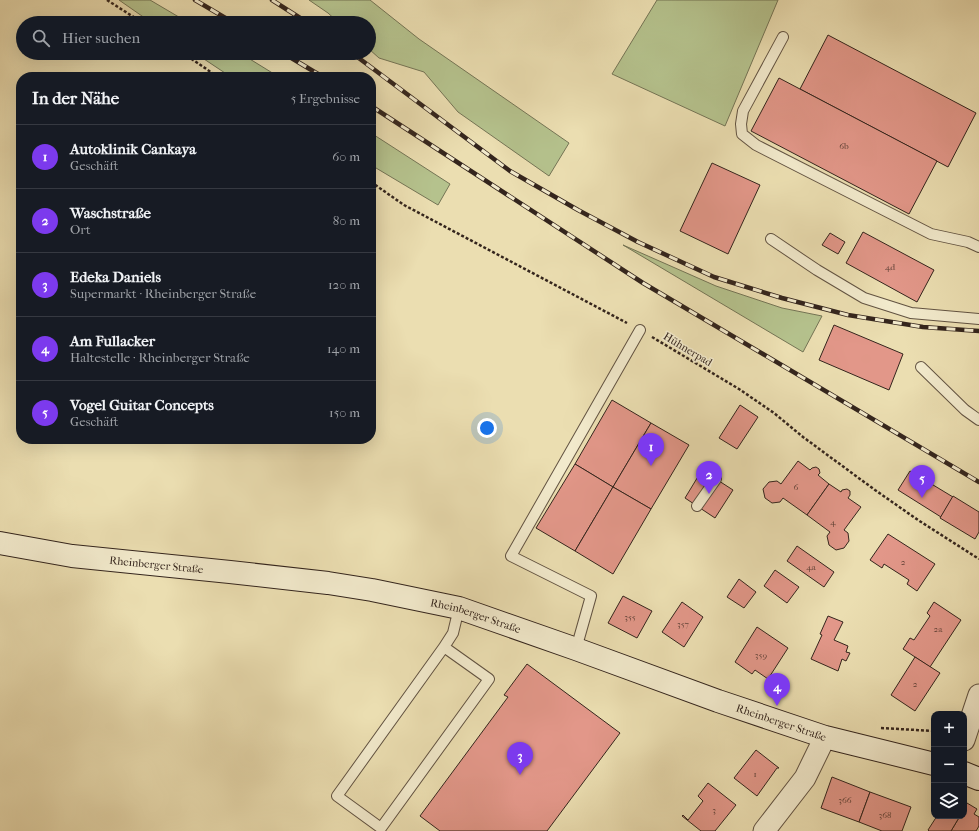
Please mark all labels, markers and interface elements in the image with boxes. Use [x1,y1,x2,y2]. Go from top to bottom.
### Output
search box [16,16,376,60]
icon: search [30,27,52,49]
text: Hier suchen [62,29,140,47]
text: In der Nähe [32,88,119,108]
text: 5 Ergebnisse [291,91,360,106]
text: Autoklinik Cankaya [70,140,196,158]
house number: 6b [839,141,849,151]
text: 1 [43,149,47,164]
text: 60 m [332,149,360,164]
text: Geschäft [70,158,118,173]
text: Waschstraße [70,204,151,222]
text: 2 [42,213,48,228]
text: 80 m [333,213,360,228]
text: Ort [70,222,91,237]
house number: 4d [885,262,895,272]
text: Edeka Daniels [70,268,161,286]
text: 3 [42,277,48,292]
text: 120 m [328,277,360,292]
text: Supermarkt · Rheinberger Straße [70,286,256,301]
street label: Hühnerpad [661,330,715,370]
text: Am Fullacker [70,332,155,350]
text: 4 [41,341,49,356]
text: 140 m [327,341,360,356]
text: Haltestelle · Rheinberger Straße [70,350,250,365]
text: Vogel Guitar Concepts [70,396,214,414]
text: 5 [42,405,48,420]
text: 150 m [329,405,360,420]
text: Geschäft [70,414,118,429]
your location [477,418,497,438]
pin: 1 [638,433,664,466]
pin: 2 [696,461,722,494]
pin: 5 [909,465,935,498]
house number: 6 [794,482,799,492]
house number: 4 [830,517,836,527]
street label: Rheinberger Straße [109,554,204,576]
house number: 2 [901,557,906,567]
house number: 4a [806,562,817,572]
street label: Rheinberger Straße [429,596,523,636]
house number: 355 [624,612,636,622]
house number: 357 [677,619,690,629]
house number: 2a [934,624,943,634]
house number: 359 [755,650,767,660]
pin: 4 [764,673,790,706]
house number: 2 [913,679,918,689]
street label: Rheinberger Straße [734,702,828,744]
map controls [931,711,967,819]
button: + [931,711,967,747]
pin: 3 [507,742,533,775]
button: − [931,747,967,783]
house number: 1 [753,769,757,779]
button: layers [931,783,967,819]
house number: 366 [838,795,852,805]
house number: 3 [712,805,716,815]
house number: 368 [878,810,892,820]

